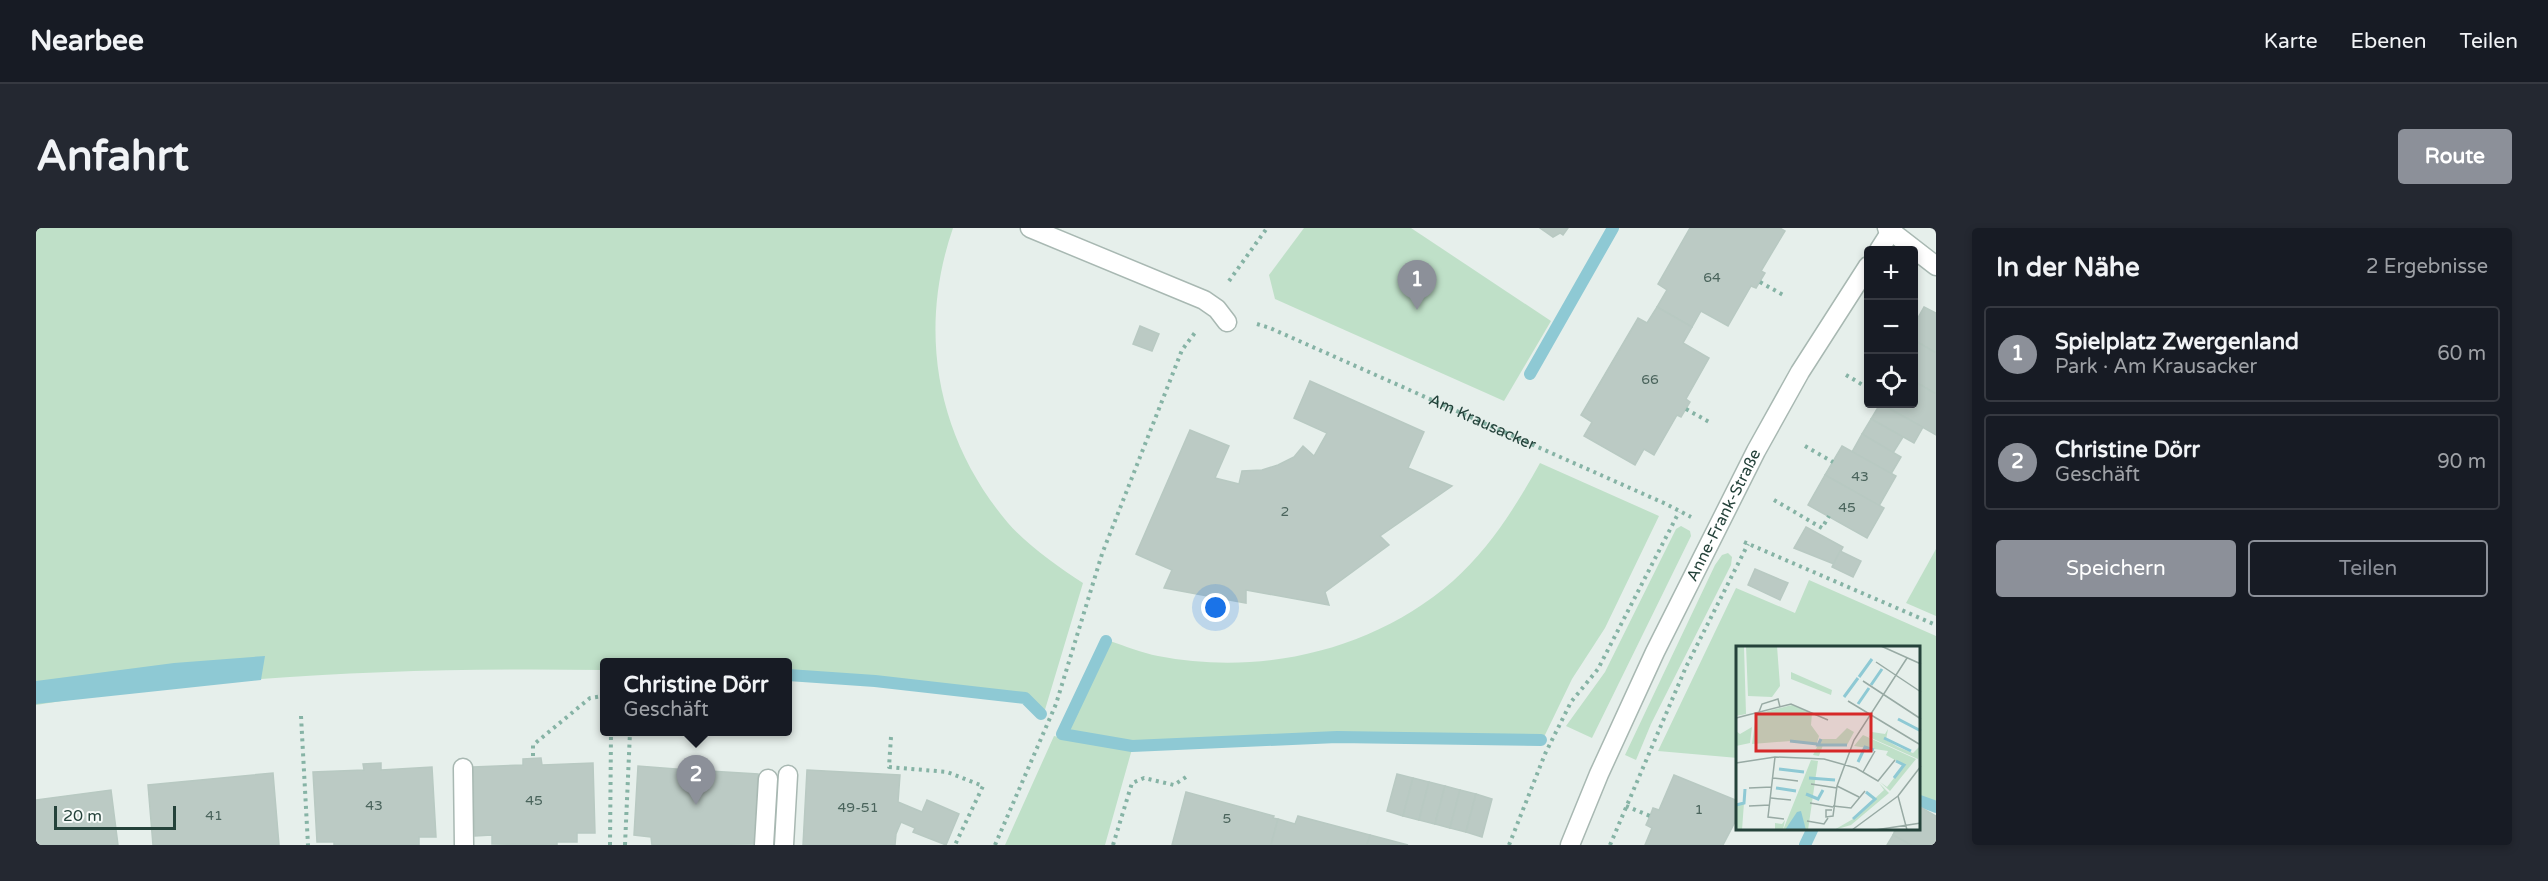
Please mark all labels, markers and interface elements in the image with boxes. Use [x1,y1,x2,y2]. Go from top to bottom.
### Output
text: Nearbee [30,24,144,58]
text: Karte [2264,29,2318,54]
text: Ebenen [2351,29,2427,54]
text: Teilen [2460,29,2518,54]
button: Route [2398,129,2512,184]
text: Anfahrt [36,131,189,182]
map controls [1864,246,1918,408]
button: + [1864,246,1918,300]
text: In der Nähe [1996,252,2140,283]
text: 2 Ergebnisse [2366,255,2488,279]
pin: 1 [1398,260,1436,310]
house number: 64 [1703,269,1721,286]
button: − [1864,300,1918,354]
text: Spielplatz Zwergenland [2055,329,2299,355]
text: 1 [2011,342,2024,366]
text: 60 m [2437,342,2486,366]
button: locate [1864,354,1918,408]
text: Park · Am Krausacker [2055,355,2257,379]
house number: 66 [1641,371,1659,388]
street label: Am Krausacker [1426,390,1540,455]
text: Christine Dörr [2055,437,2200,463]
street label: Anne-Frank-Straße [1682,446,1765,585]
text: 2 [2011,450,2024,474]
text: 90 m [2437,450,2486,474]
text: Geschäft [2055,463,2140,487]
house number: 43 [1851,468,1869,485]
house number: 45 [1838,499,1856,516]
house number: 2 [1281,503,1289,520]
button: Speichern [1996,540,2236,597]
button: Teilen [2248,540,2488,597]
your location [1201,593,1230,622]
inset map [1736,646,1921,830]
popup [600,658,792,736]
text: Christine Dörr [624,672,768,698]
text: Geschäft [624,698,709,722]
pin: 2 [676,756,716,805]
house number: 45 [525,792,543,809]
house number: 43 [365,797,383,814]
house number: 49-51 [838,799,878,816]
house number: 1 [1695,801,1703,818]
scale bar [54,803,176,830]
text: 20 m [63,806,102,826]
house number: 41 [205,807,223,824]
house number: 5 [1223,810,1231,827]

